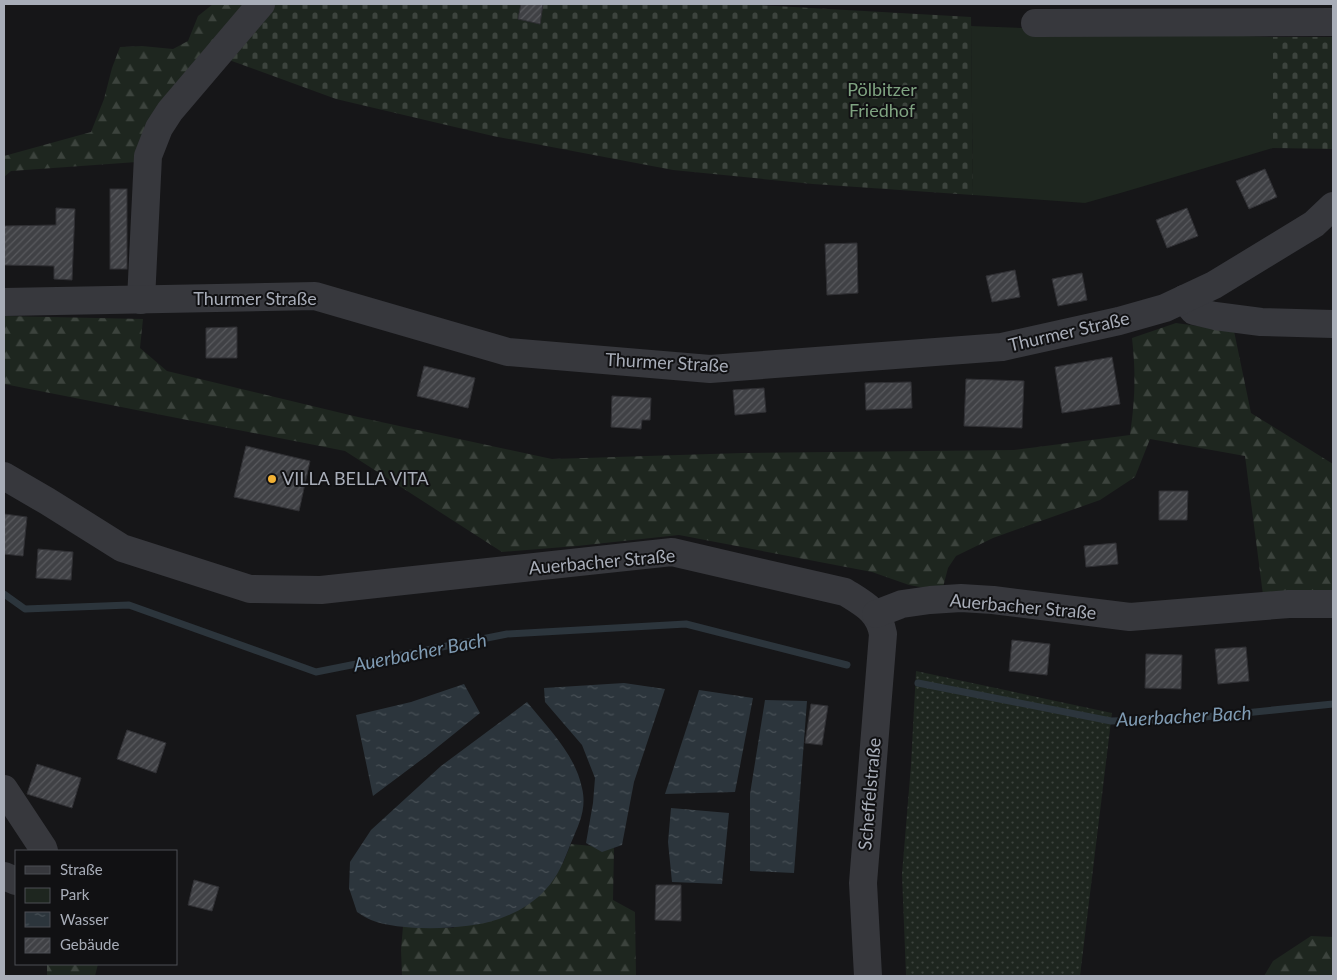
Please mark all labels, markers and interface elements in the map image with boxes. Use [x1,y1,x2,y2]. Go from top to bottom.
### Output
park label: Pölbitzer Friedhof [847,78,917,121]
street label: Thurmer Straße [193,287,317,309]
street label: Thurmer Straße [1006,306,1131,356]
street label: Thurmer Straße [605,348,729,376]
place label: VILLA BELLA VITA [282,467,430,489]
marker: VILLA BELLA VITA [266,473,278,485]
street label: Auerbacher Straße [528,544,676,578]
street label: Auerbacher Straße [949,589,1097,623]
water label: Auerbacher Bach [350,627,488,676]
water label: Auerbacher Bach [1115,700,1252,731]
street label: Scheffelstraße [853,737,885,851]
legend [15,850,178,965]
text: Straße [60,860,103,878]
text: Park [60,885,90,903]
text: Wasser [60,910,109,928]
text: Gebäude [60,935,119,953]

